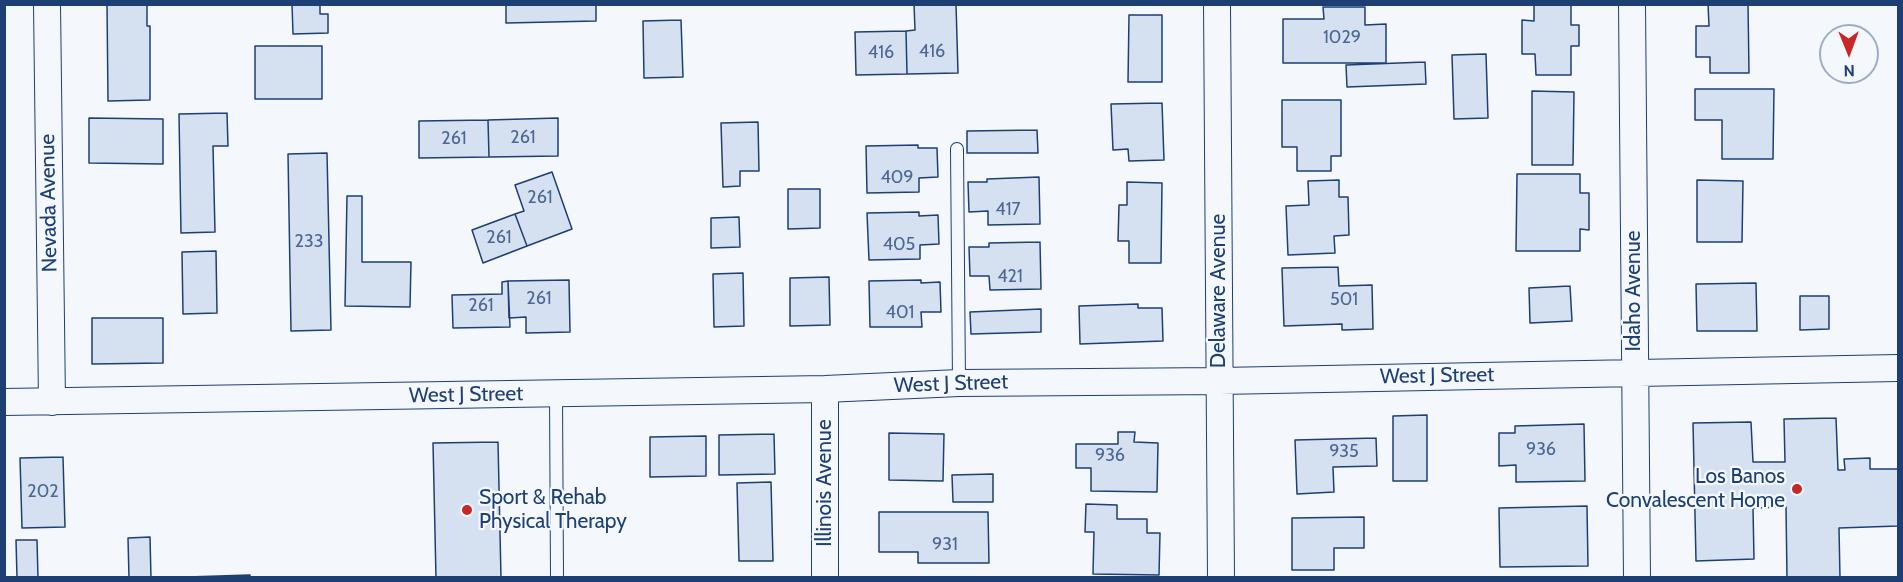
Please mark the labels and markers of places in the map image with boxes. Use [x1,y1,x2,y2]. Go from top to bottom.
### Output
place label: Los Banos Convalescent Home [1606,464,1785,514]
marker: Los Banos Convalescent Home [1790,482,1804,496]
place label: Sport & Rehab Physical Therapy [479,485,627,535]
marker: Sport & Rehab Physical Therapy [460,503,474,517]

